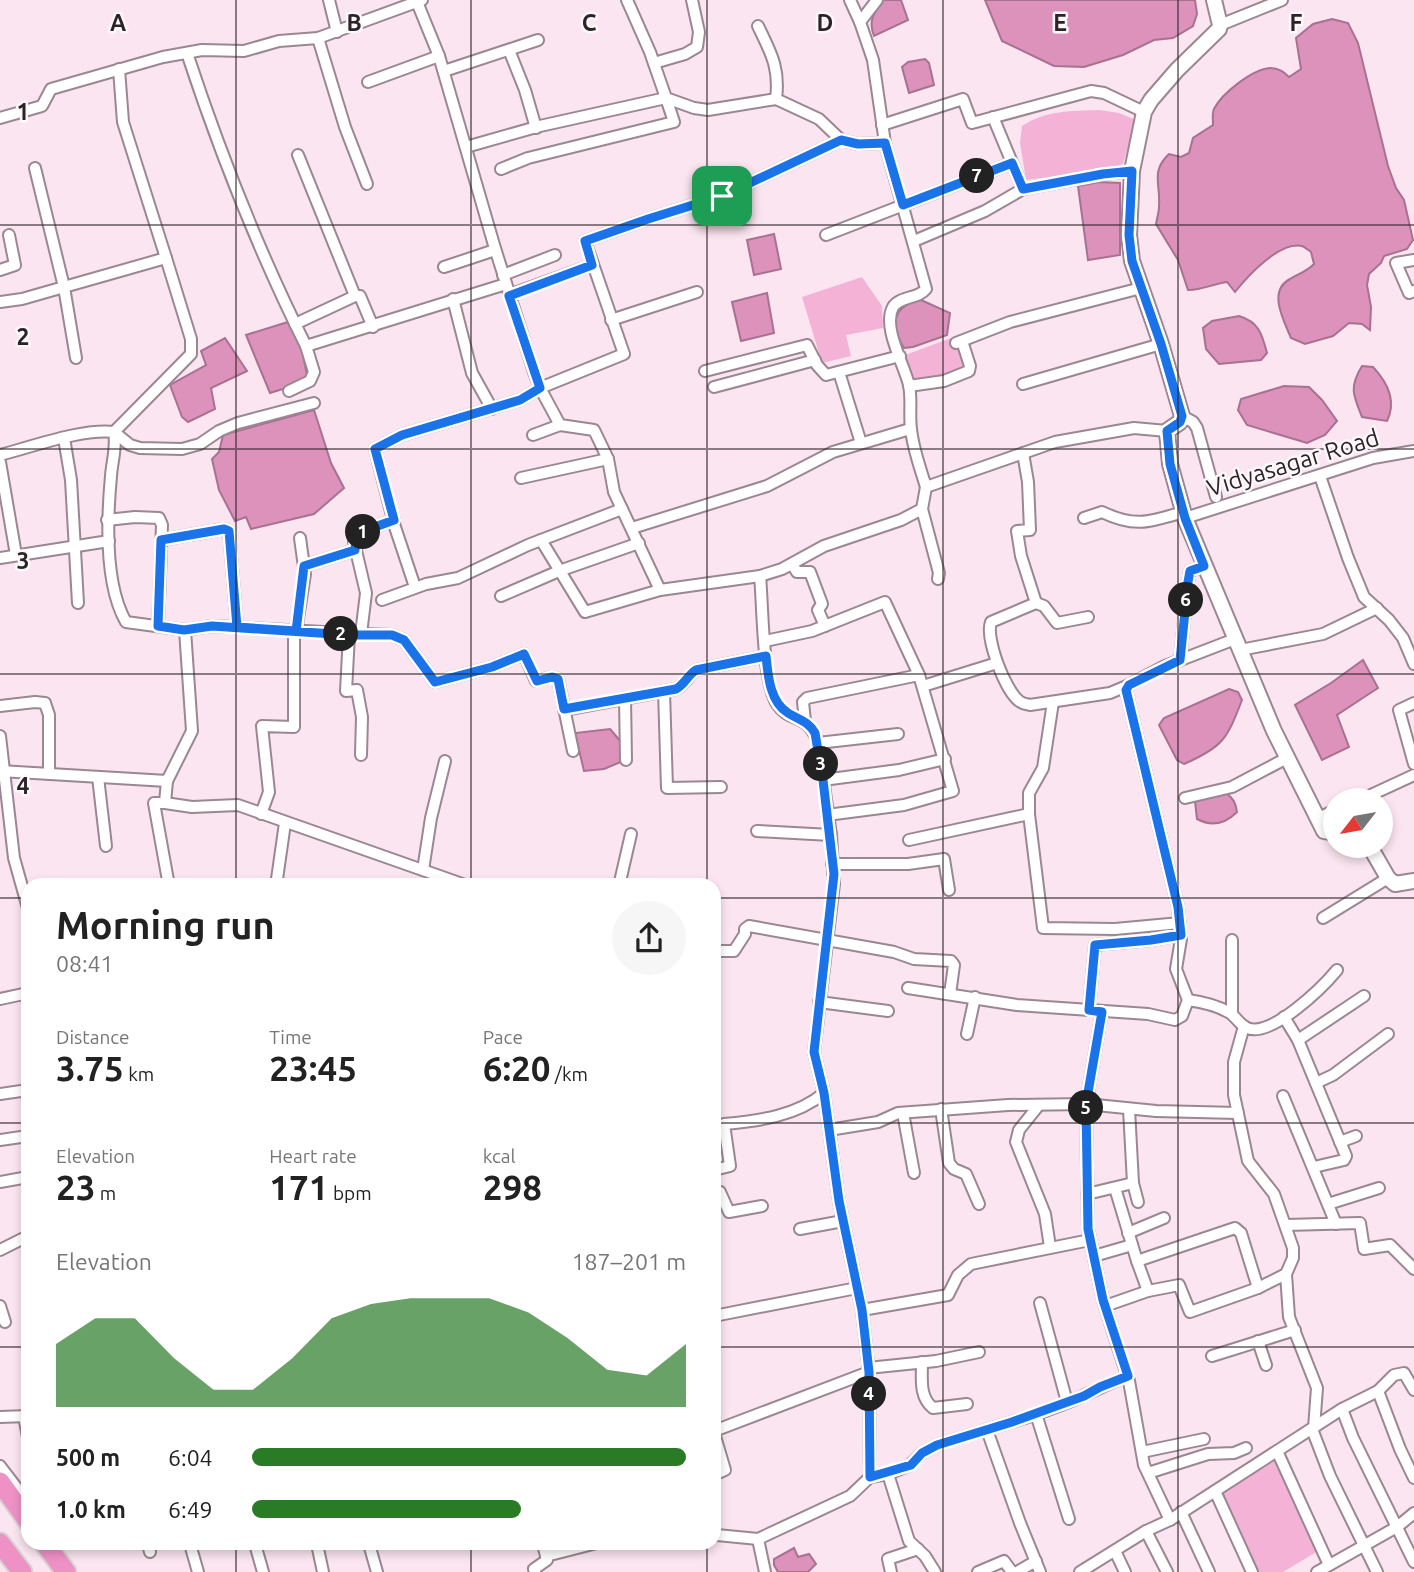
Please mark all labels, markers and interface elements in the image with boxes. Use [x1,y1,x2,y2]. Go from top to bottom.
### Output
text: A [110,10,126,35]
text: B [346,10,362,35]
text: C [582,10,597,35]
text: D [817,10,833,35]
text: E [1053,10,1067,35]
text: F [1290,10,1303,35]
text: 1 [17,99,29,124]
pin: 7 [960,158,995,194]
text: 7 [971,164,982,186]
pin [692,166,752,226]
icon: arrive [703,177,741,215]
text: 2 [17,324,29,349]
street label: Vidyasagar Road [1204,424,1382,502]
pin: 1 [346,514,380,550]
text: 1 [357,520,368,542]
text: 3 [17,548,29,573]
pin: 6 [1168,582,1204,618]
text: 6 [1180,588,1191,610]
pin: 2 [324,616,358,652]
text: 2 [335,622,346,644]
pin: 3 [804,746,838,782]
text: 3 [815,752,826,774]
text: 4 [17,773,30,798]
north arrow [1323,788,1393,858]
map controls [1323,788,1393,858]
button: share [612,901,686,975]
text: Morning run [56,904,275,946]
text: 08:41 [56,951,114,976]
text: Distance [56,1026,130,1048]
text: Time [269,1026,312,1048]
text: Pace [483,1026,523,1048]
text: 3.75 [56,1048,124,1088]
text: 23:45 [269,1048,357,1088]
text: 6:20 [483,1048,551,1088]
text: km [124,1063,154,1085]
text: /km [551,1063,588,1085]
pin: 5 [1068,1090,1104,1126]
text: 5 [1080,1096,1091,1118]
text: Elevation [56,1145,135,1167]
text: Heart rate [269,1145,357,1167]
text: kcal [483,1145,515,1167]
text: 23 [56,1167,95,1207]
text: 171 [269,1167,329,1207]
text: 298 [483,1167,542,1207]
text: m [95,1182,116,1204]
text: bpm [329,1182,372,1204]
text: Elevation [56,1249,152,1274]
text: 187–201 m [572,1249,686,1274]
pin: 4 [852,1376,886,1412]
text: 4 [863,1382,874,1404]
text: 500 m [56,1445,120,1470]
text: 6:04 [168,1445,213,1470]
text: 1.0 km [56,1497,126,1522]
text: 6:49 [168,1497,213,1522]

